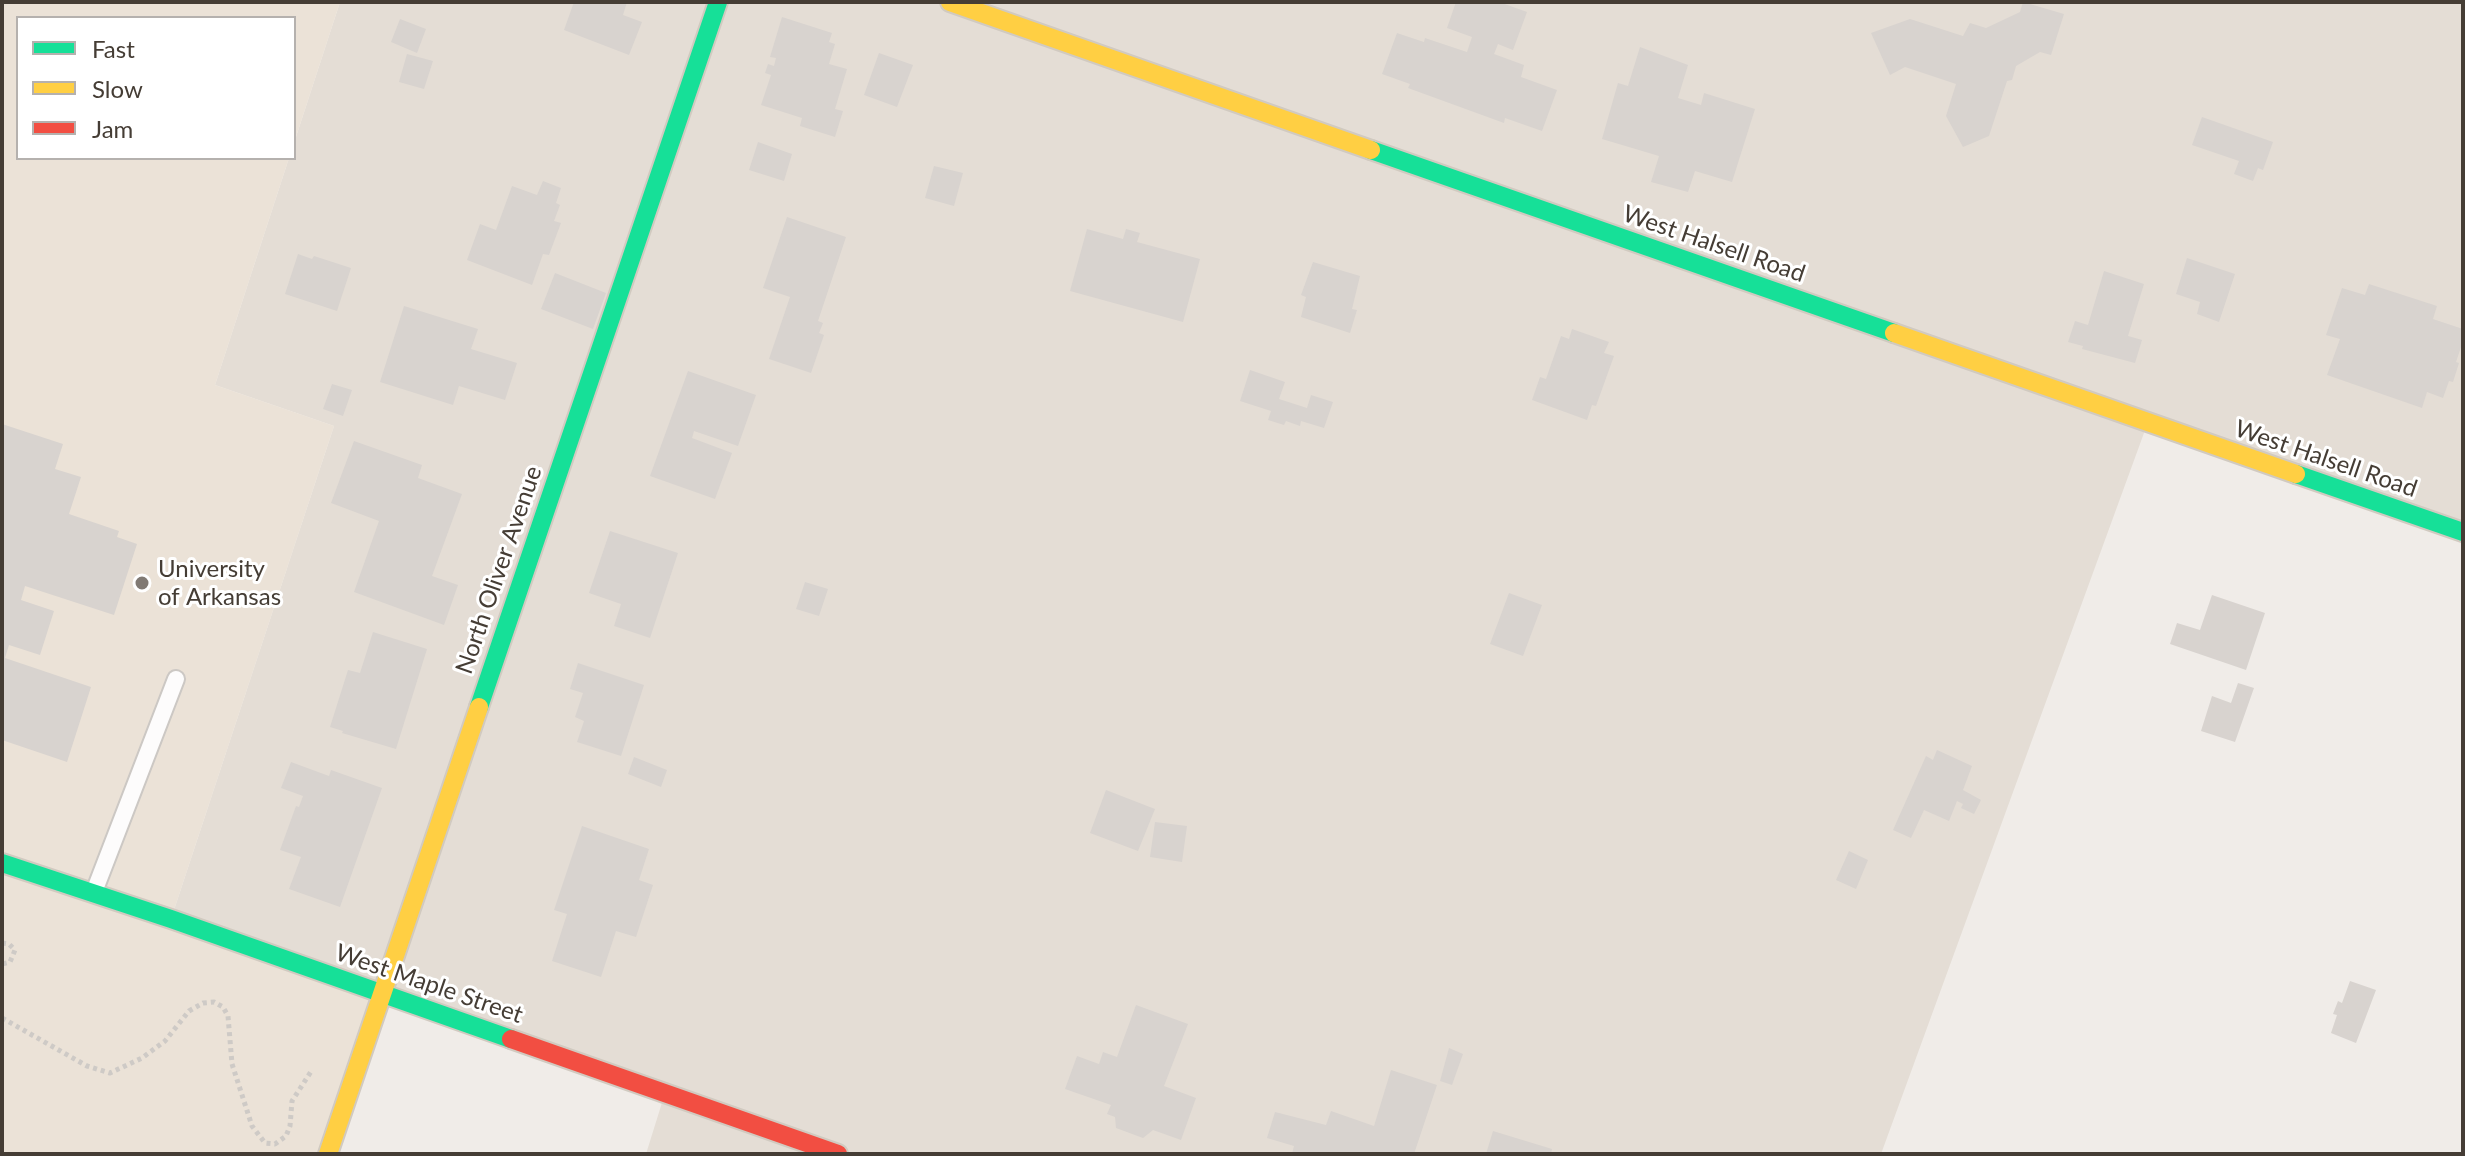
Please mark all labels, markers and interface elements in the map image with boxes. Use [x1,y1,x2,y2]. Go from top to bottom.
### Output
legend [16,16,296,160]
text: Fast [92,34,135,63]
text: Slow [92,74,143,103]
text: Jam [92,114,133,143]
street label: West Halsell Road [1619,199,1809,289]
street label: West Halsell Road [2231,414,2421,504]
street label: North Oliver Avenue [450,462,548,678]
place label: University of Arkansas [158,555,281,611]
marker: University of Arkansas [133,574,151,592]
street label: West Maple Street [332,938,526,1030]

